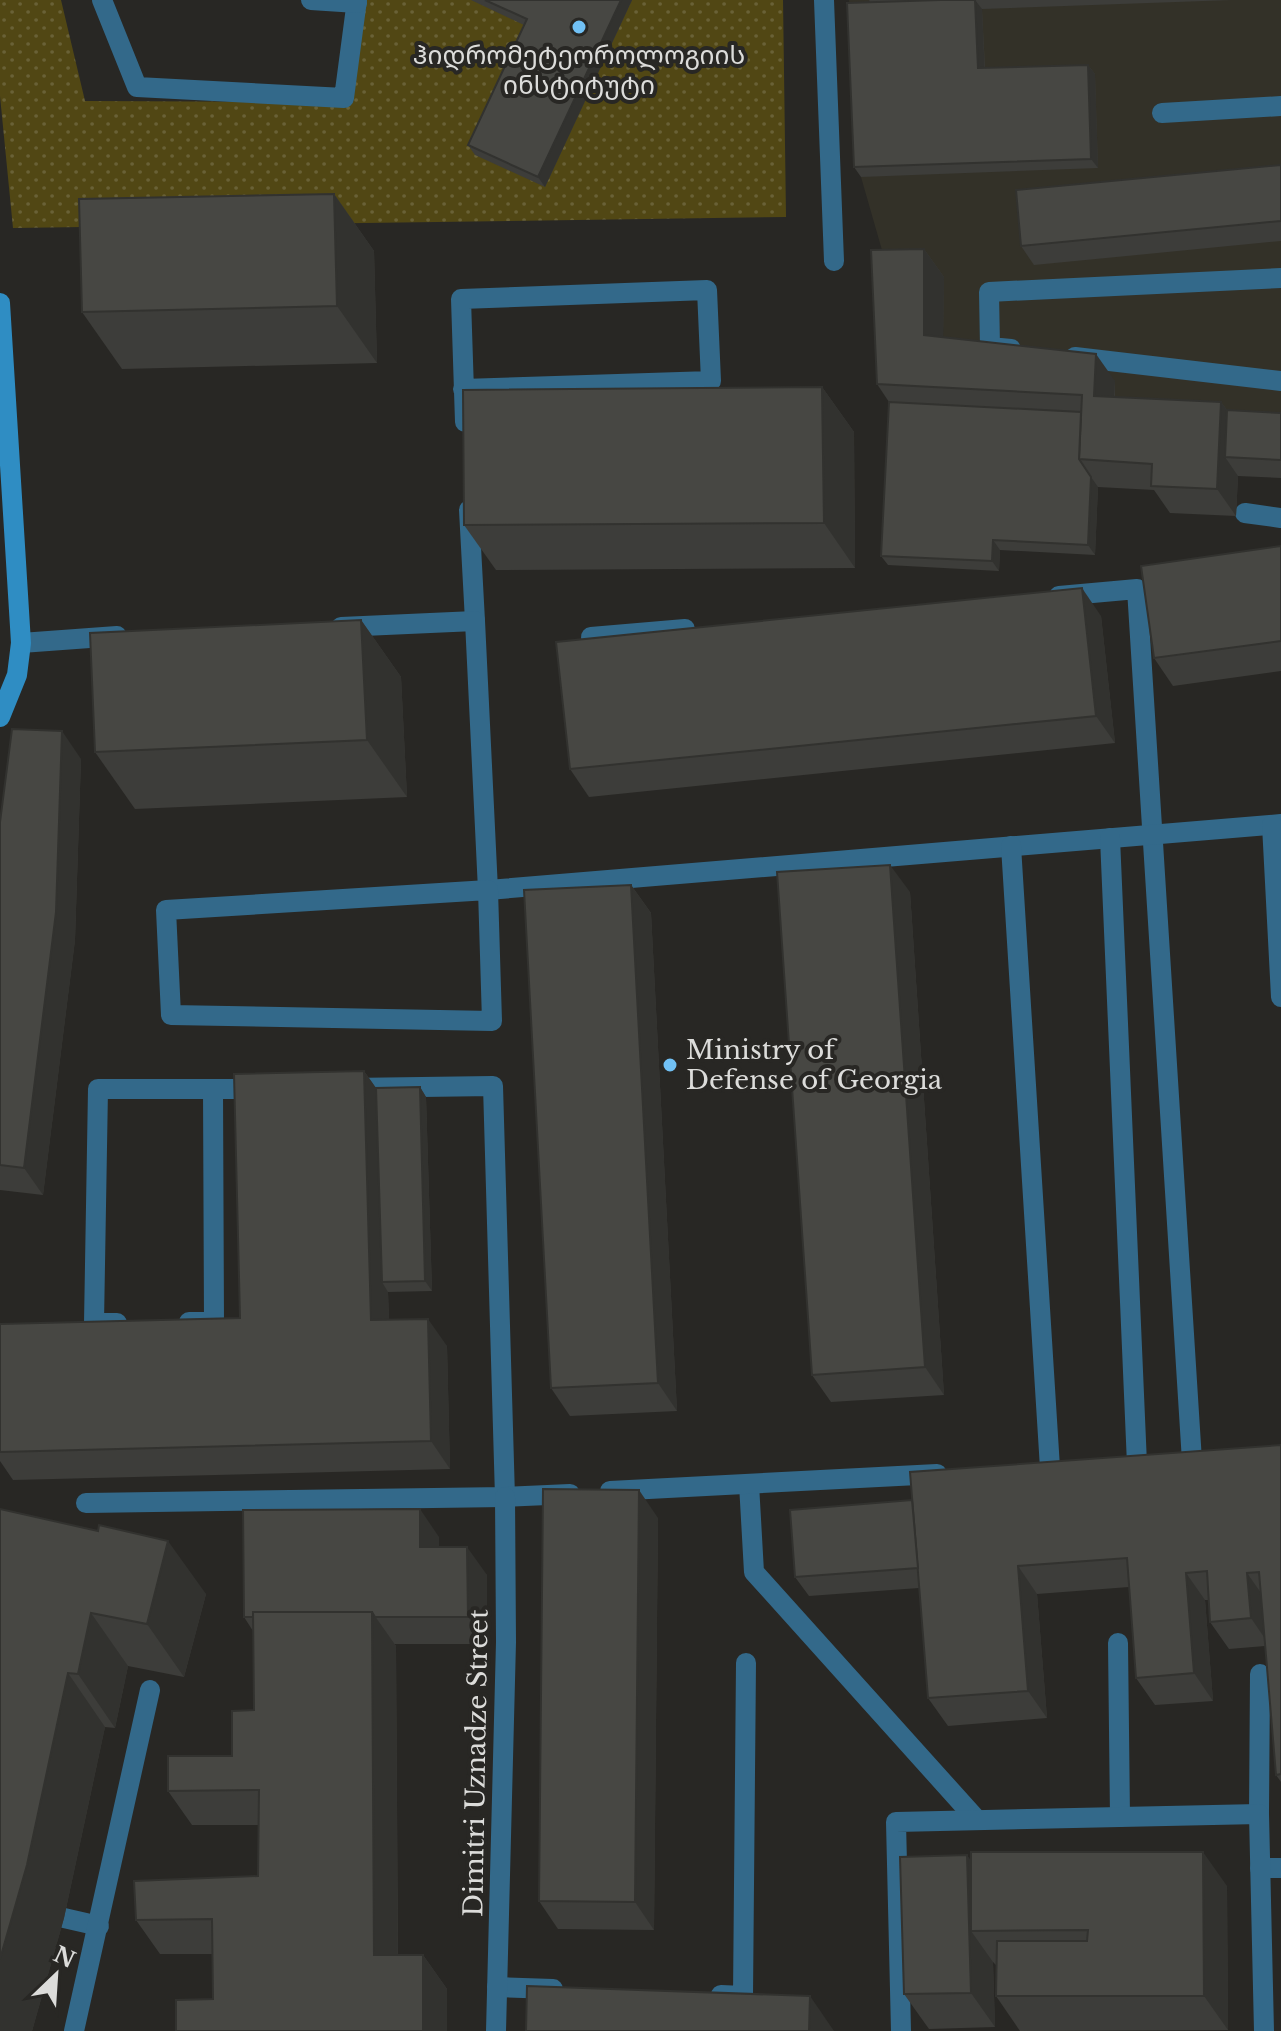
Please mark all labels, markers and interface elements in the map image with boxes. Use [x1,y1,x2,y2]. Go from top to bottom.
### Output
marker: ჰიდრომეტეოროლოგიის ინსტიტუტი [570,18,588,36]
place label: ჰიდრომეტეოროლოგიის ინსტიტუტი [413,39,745,101]
place label: Ministry of Defense of Georgia [686,1034,943,1096]
marker: Ministry of Defense of Georgia [661,1056,679,1074]
street label: Dimitri Uznadze Street [457,1609,495,1917]
north arrow [16,1935,96,2015]
text: N [49,1941,80,1974]

